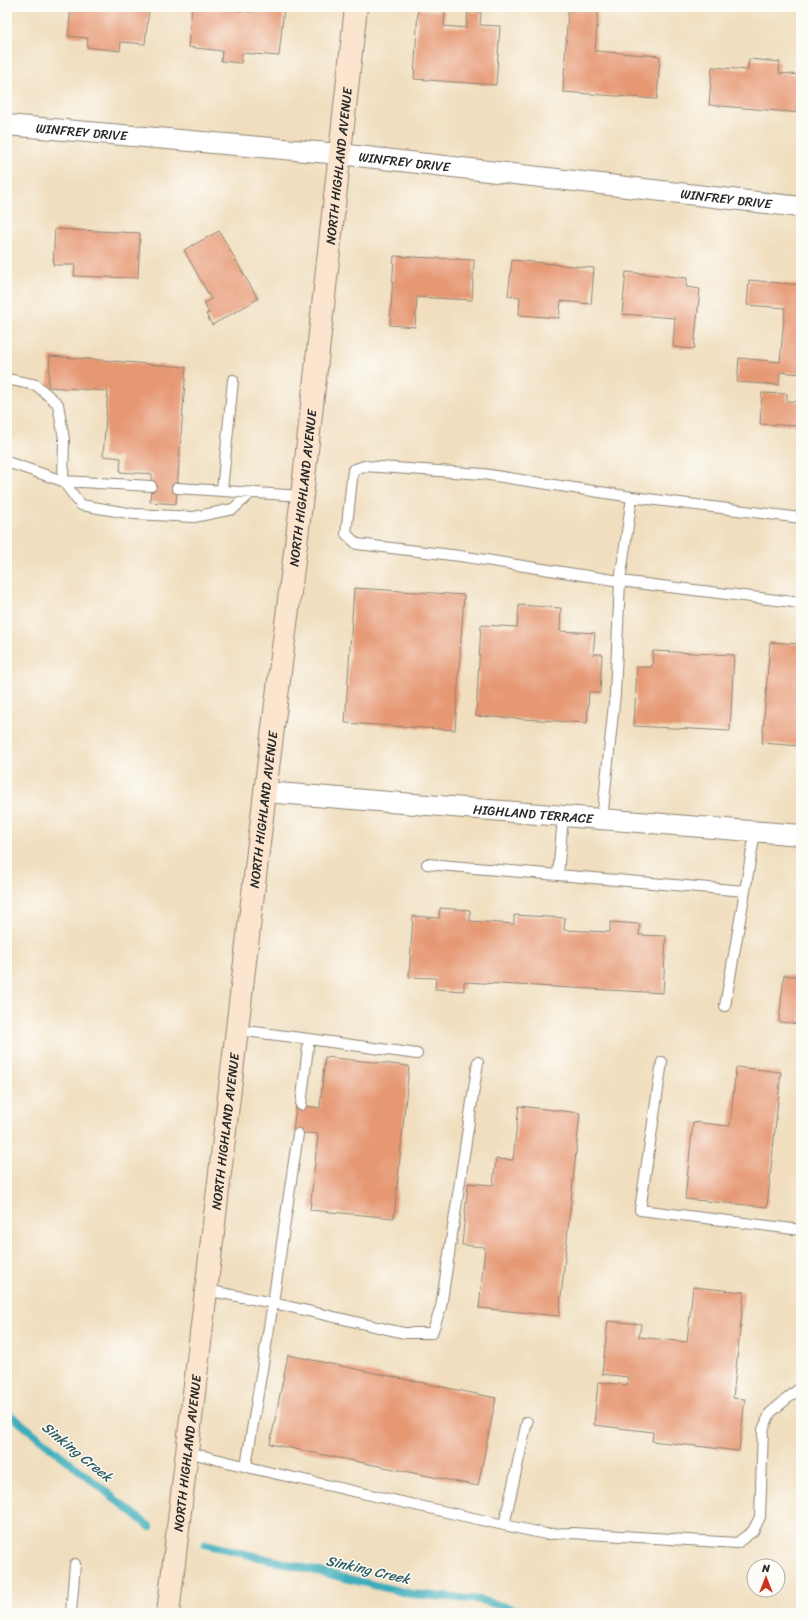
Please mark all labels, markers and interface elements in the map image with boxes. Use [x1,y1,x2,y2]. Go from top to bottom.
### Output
street label: NORTH HIGHLAND AVENUE [318,86,359,246]
street label: WINFREY DRIVE [35,116,129,147]
street label: WINFREY DRIVE [357,145,452,178]
street label: WINFREY DRIVE [679,182,774,215]
street label: NORTH HIGHLAND AVENUE [282,408,323,568]
street label: NORTH HIGHLAND AVENUE [242,729,284,889]
street label: HIGHLAND TERRACE [472,797,595,830]
street label: NORTH HIGHLAND AVENUE [204,1051,246,1211]
street label: NORTH HIGHLAND AVENUE [166,1373,208,1533]
water label: Sinking Creek [36,1415,119,1490]
water label: Sinking Creek [323,1548,414,1592]
north arrow [746,1558,786,1598]
text: N [761,1559,770,1578]

